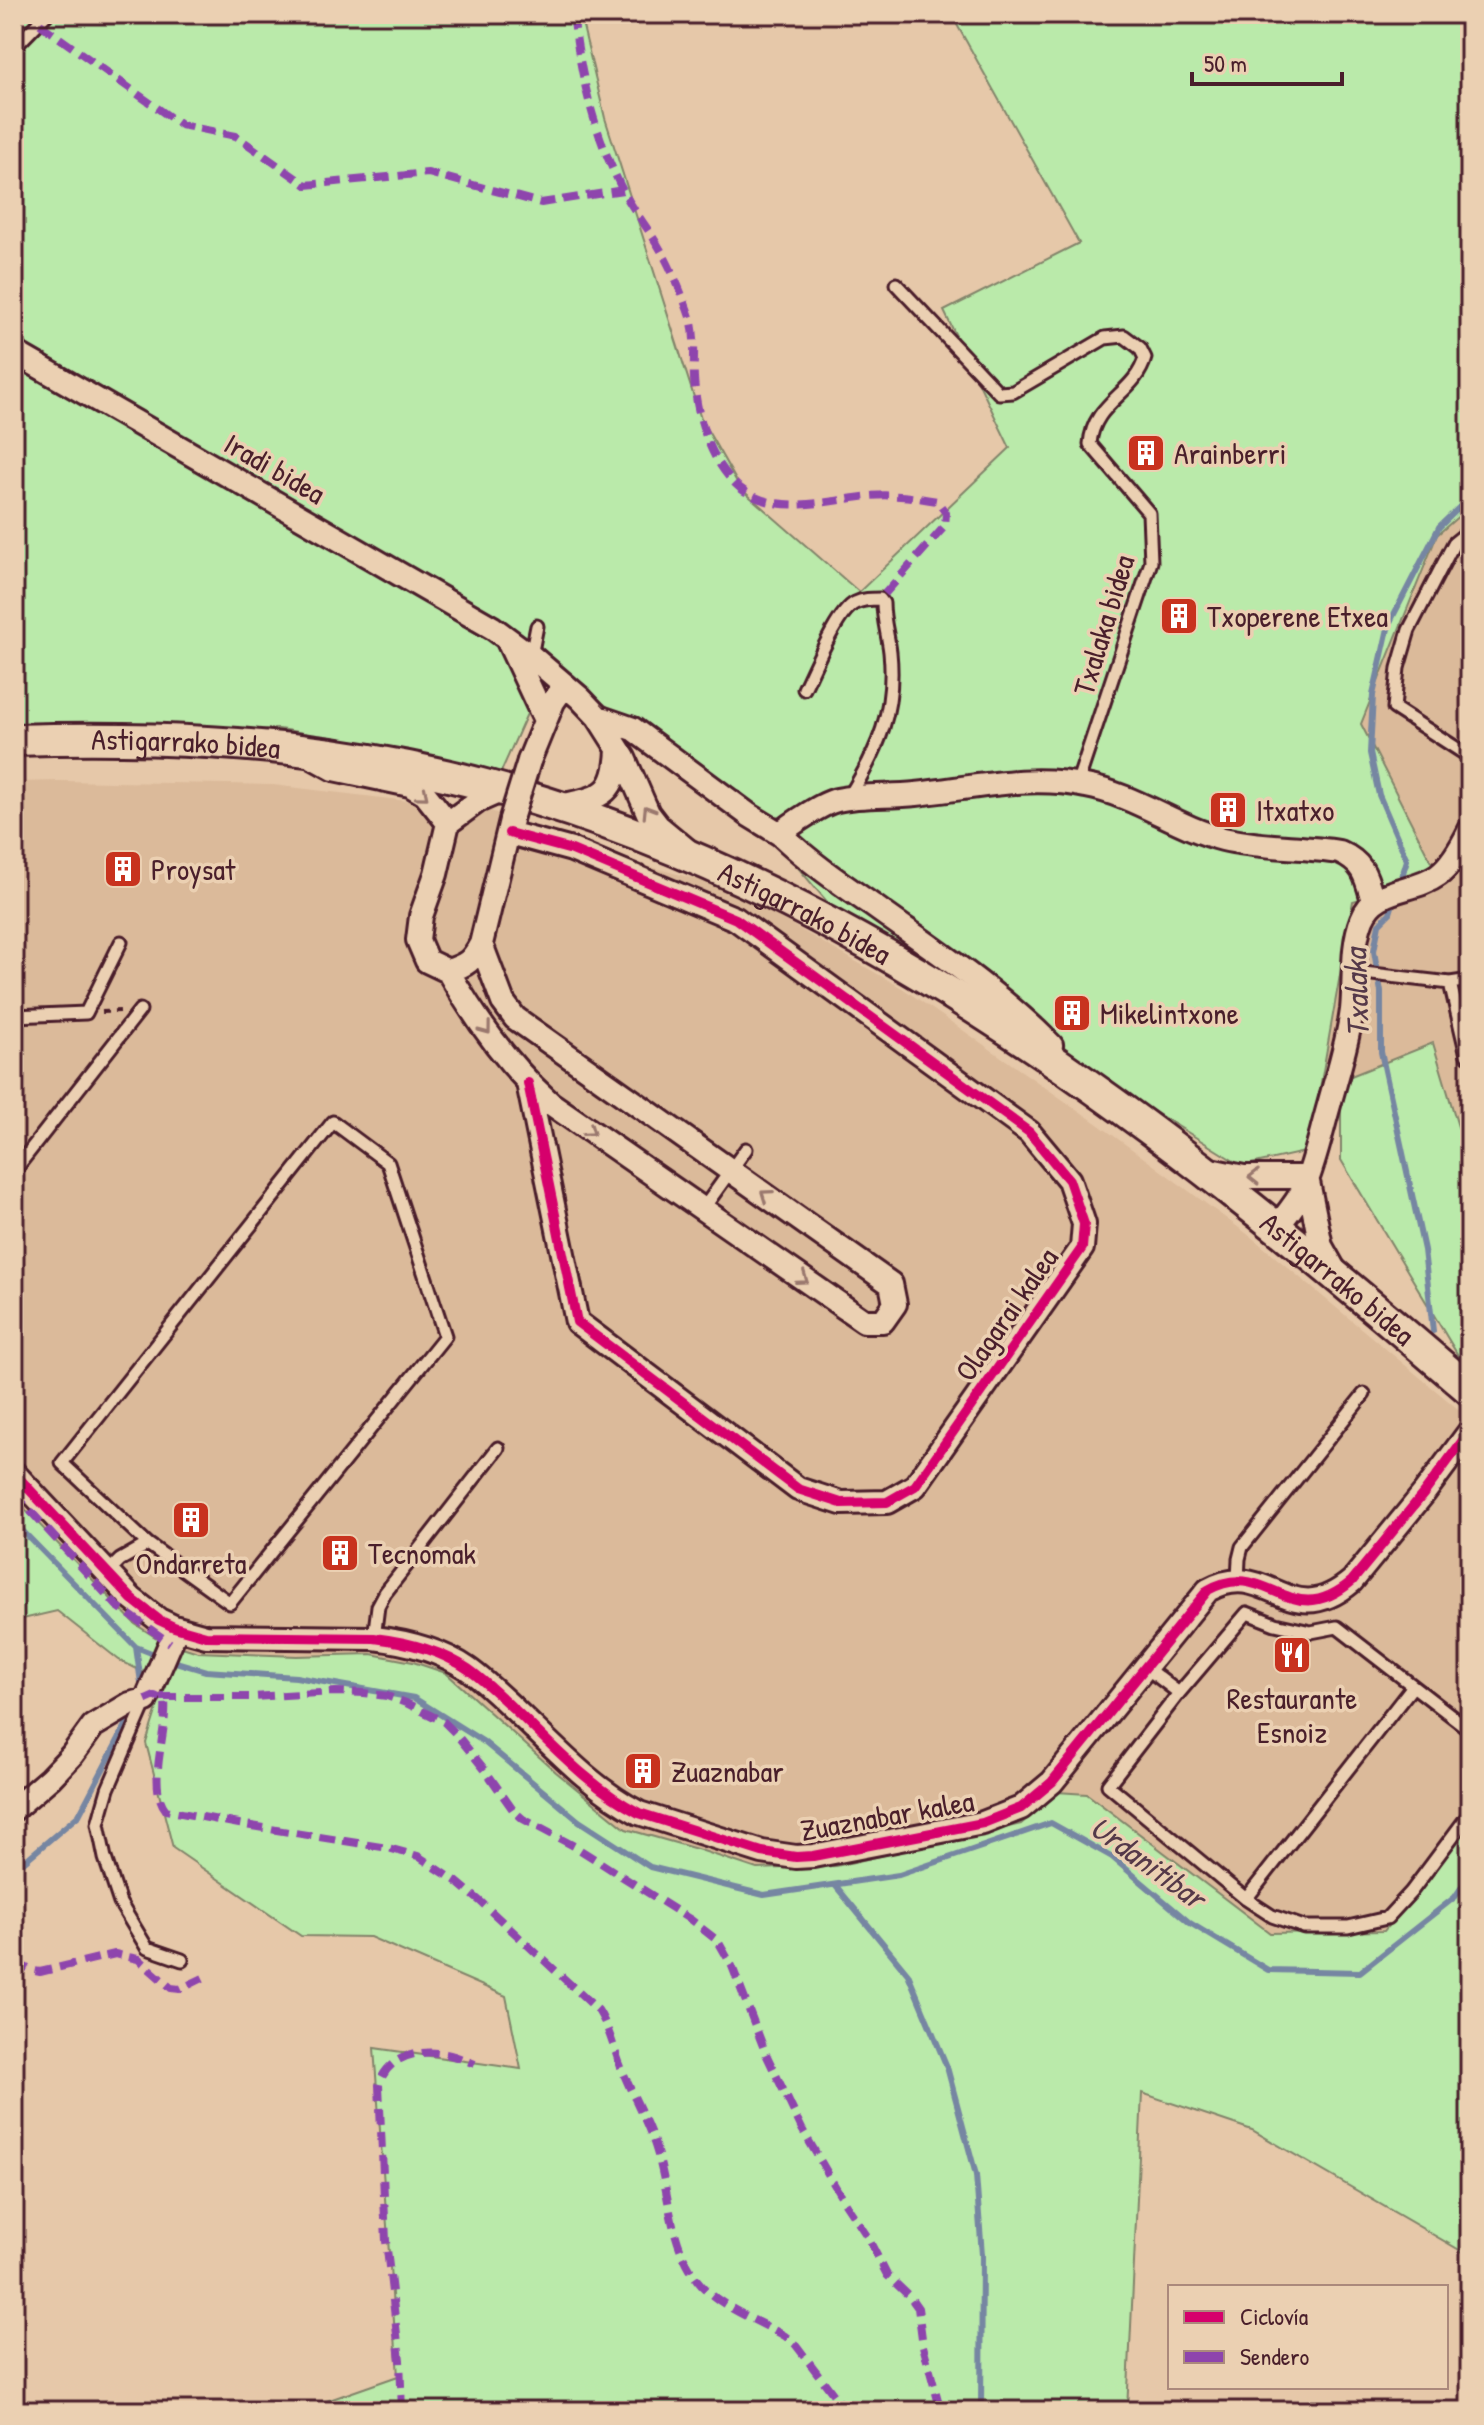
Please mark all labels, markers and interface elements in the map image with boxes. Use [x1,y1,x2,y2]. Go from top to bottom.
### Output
scale bar [1192,36,1342,86]
text: 50 m [1204,47,1247,79]
street label: Iradi bidea [217,423,333,513]
building icon: Arainberri [1125,432,1167,474]
place label: Arainberri [1174,433,1286,473]
street label: Txalaka bidea [1063,550,1143,700]
building icon: Txoperene Etxea [1158,595,1200,637]
place label: Txoperene Etxea [1207,596,1388,636]
street label: Astigarrako bidea [91,719,283,768]
one-way arrow [413,785,428,800]
building icon: Itxatxo [1207,789,1249,831]
place label: Itxatxo [1256,790,1334,830]
one-way arrow [642,805,658,820]
building icon: Proysat [102,848,144,890]
place label: Proysat [151,849,236,889]
street label: Astigarrako bidea [712,851,899,974]
water label: Txalaka [1333,944,1379,1038]
building icon: Mikelintxone [1051,992,1093,1034]
place label: Mikelintxone [1100,993,1239,1033]
one-way arrow [476,1020,490,1034]
one-way arrow [581,1121,595,1136]
one-way arrow [1247,1168,1260,1186]
one-way arrow [760,1190,774,1205]
street label: Astigarrako bidea [1252,1203,1424,1354]
street label: Olagarai kalea [945,1239,1067,1389]
one-way arrow [795,1269,809,1284]
building icon: Ondarreta [170,1499,212,1541]
building icon: Tecnomak [319,1532,361,1574]
place label: Tecnomak [368,1533,476,1573]
place label: Ondarreta [136,1543,247,1583]
restaurant icon: Restaurante Esnoiz [1271,1634,1313,1676]
place label: Restaurante Esnoiz [1227,1678,1357,1752]
building icon: Zuaznabar [622,1750,664,1792]
place label: Zuaznabar [671,1751,784,1791]
street label: Zuaznabar kalea [797,1780,977,1850]
water label: Urdanitibar [1082,1806,1217,1921]
legend [1168,2285,1448,2389]
text: Ciclovía [1240,2300,1308,2332]
text: Sendero [1240,2340,1310,2372]

